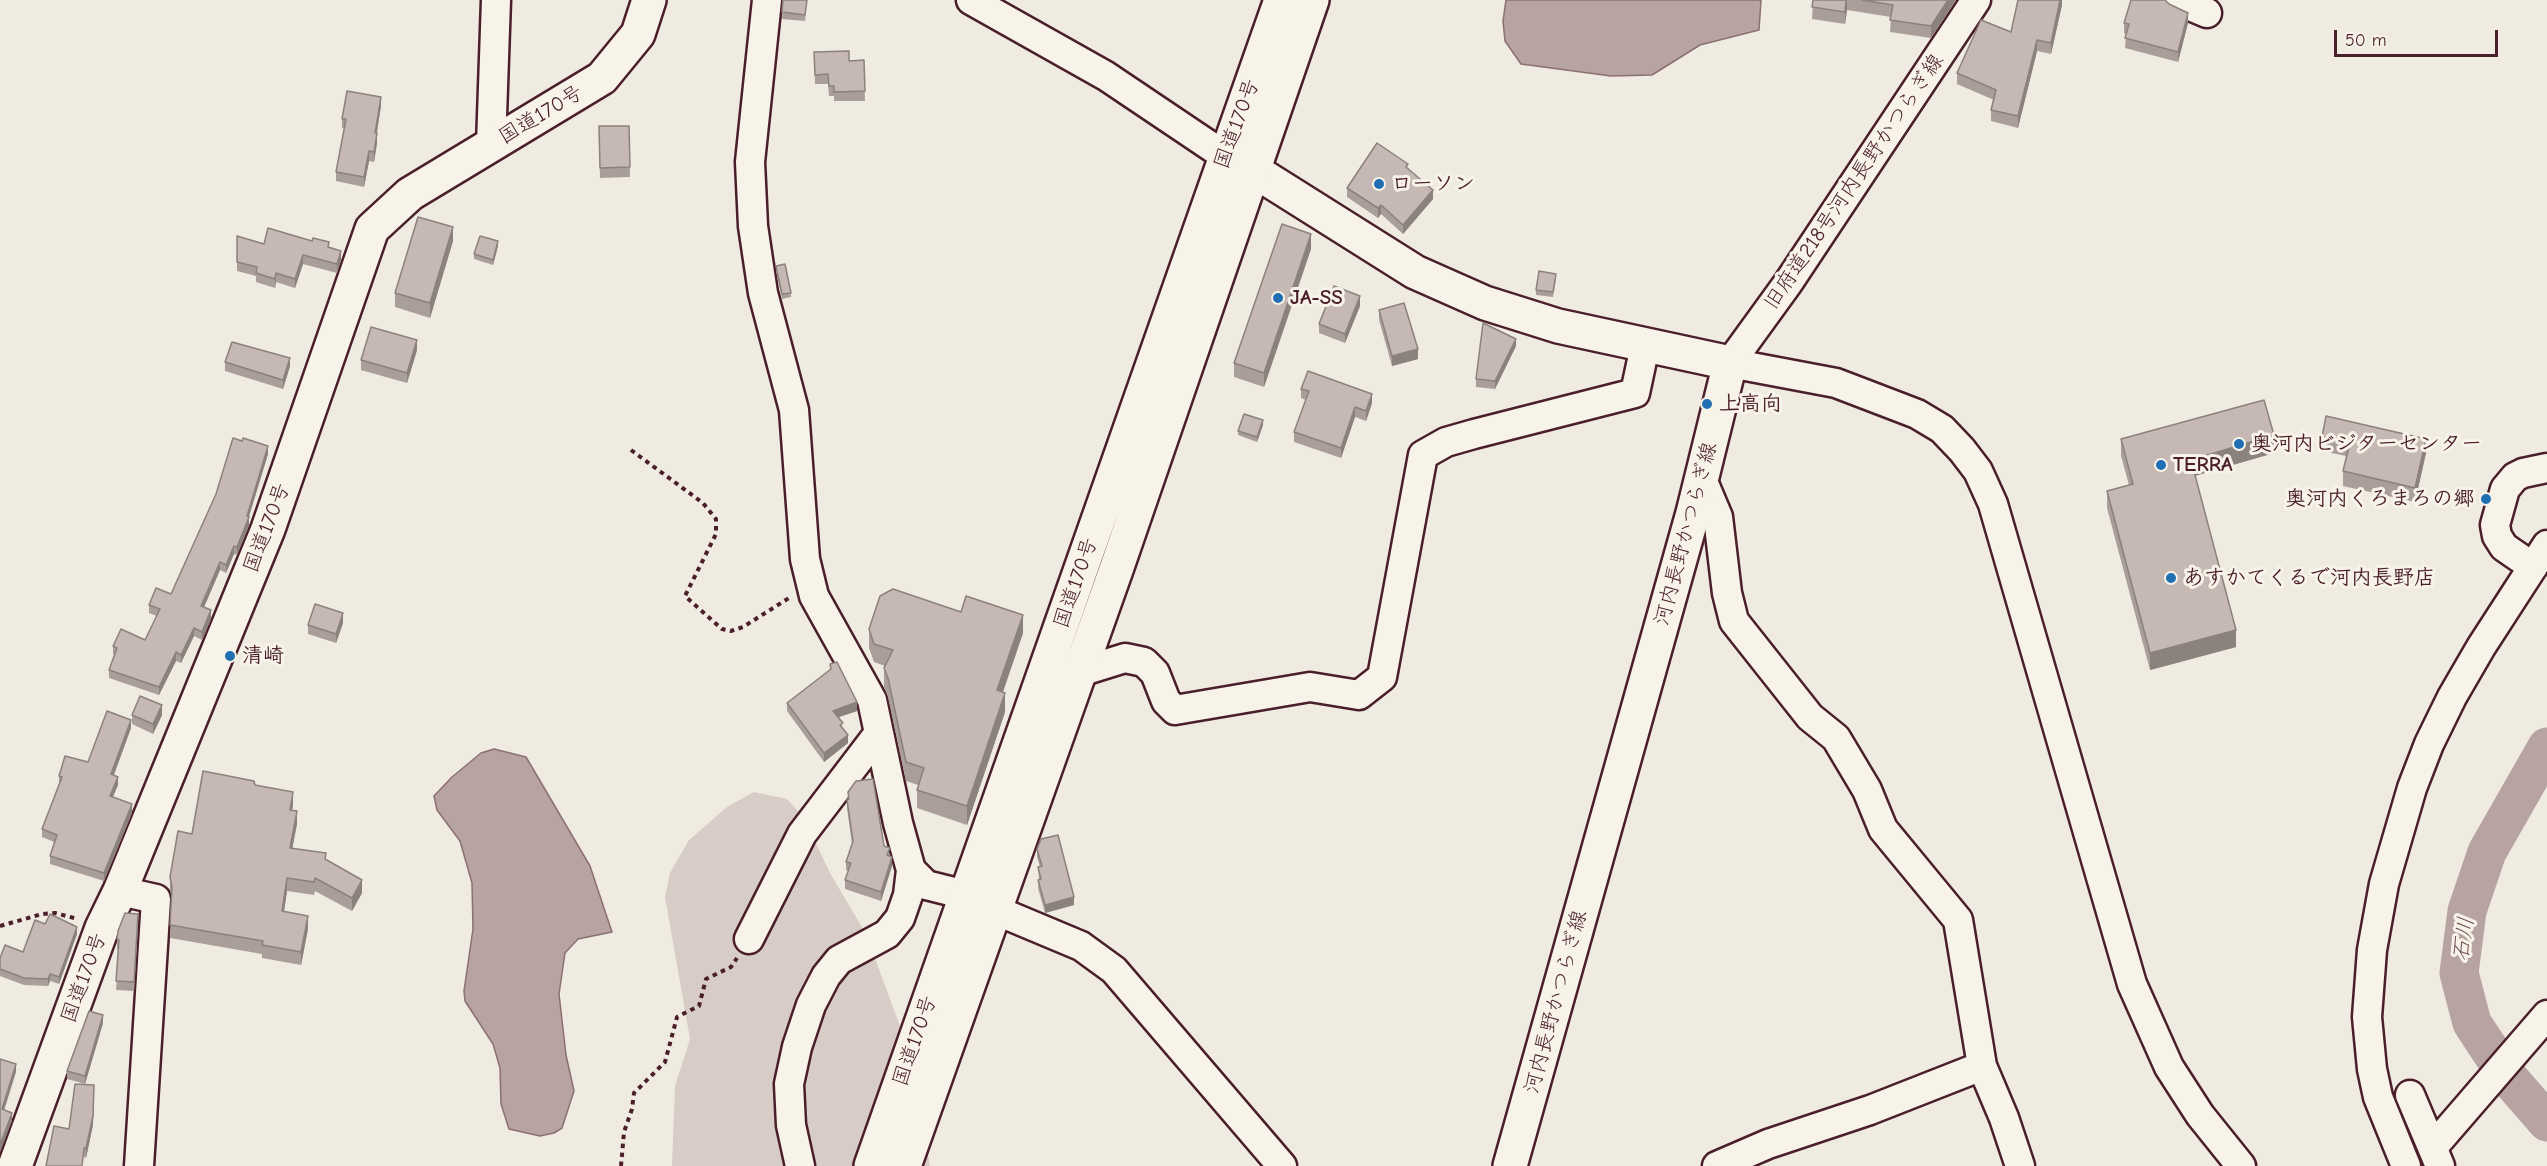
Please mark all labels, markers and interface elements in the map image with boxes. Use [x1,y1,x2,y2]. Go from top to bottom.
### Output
scale bar [2337,18,2500,56]
text: 50 m [2345,30,2387,51]
street label: 旧府道218号河内長野かつらぎ線 [1759,49,1949,315]
street label: 国道170号 [1209,76,1265,172]
street label: 国道170号 [494,80,588,150]
place label: ローソン [1391,171,1475,197]
marker: ローソン [1372,177,1386,191]
place label: JA-SS [1290,285,1343,311]
marker: JA-SS [1271,291,1285,305]
place label: 上高向 [1719,391,1782,417]
marker: 上高向 [1700,397,1714,411]
place label: 奥河内ビジターセンター [2251,431,2482,457]
marker: 奥河内ビジターセンター [2232,437,2246,451]
street label: 河内長野かつらぎ線 [1649,439,1723,629]
place label: TERRA [2173,452,2233,478]
marker: TERRA [2154,458,2168,472]
street label: 国道170号 [238,480,296,576]
place label: 奥河内くろまろの郷 [2285,486,2474,512]
marker: 奥河内くろまろの郷 [2479,492,2493,506]
street label: 国道170号 [1049,534,1103,632]
place label: あすかてくるで河内長野店 [2183,565,2435,591]
marker: あすかてくるで河内長野店 [2164,571,2178,585]
place label: 清崎 [242,643,284,669]
marker: 清崎 [223,649,237,663]
street label: 河内長野かつらぎ線 [1519,907,1593,1097]
water label: 石川 [2448,915,2480,963]
street label: 国道170号 [56,930,112,1026]
street label: 国道170号 [888,992,942,1090]

